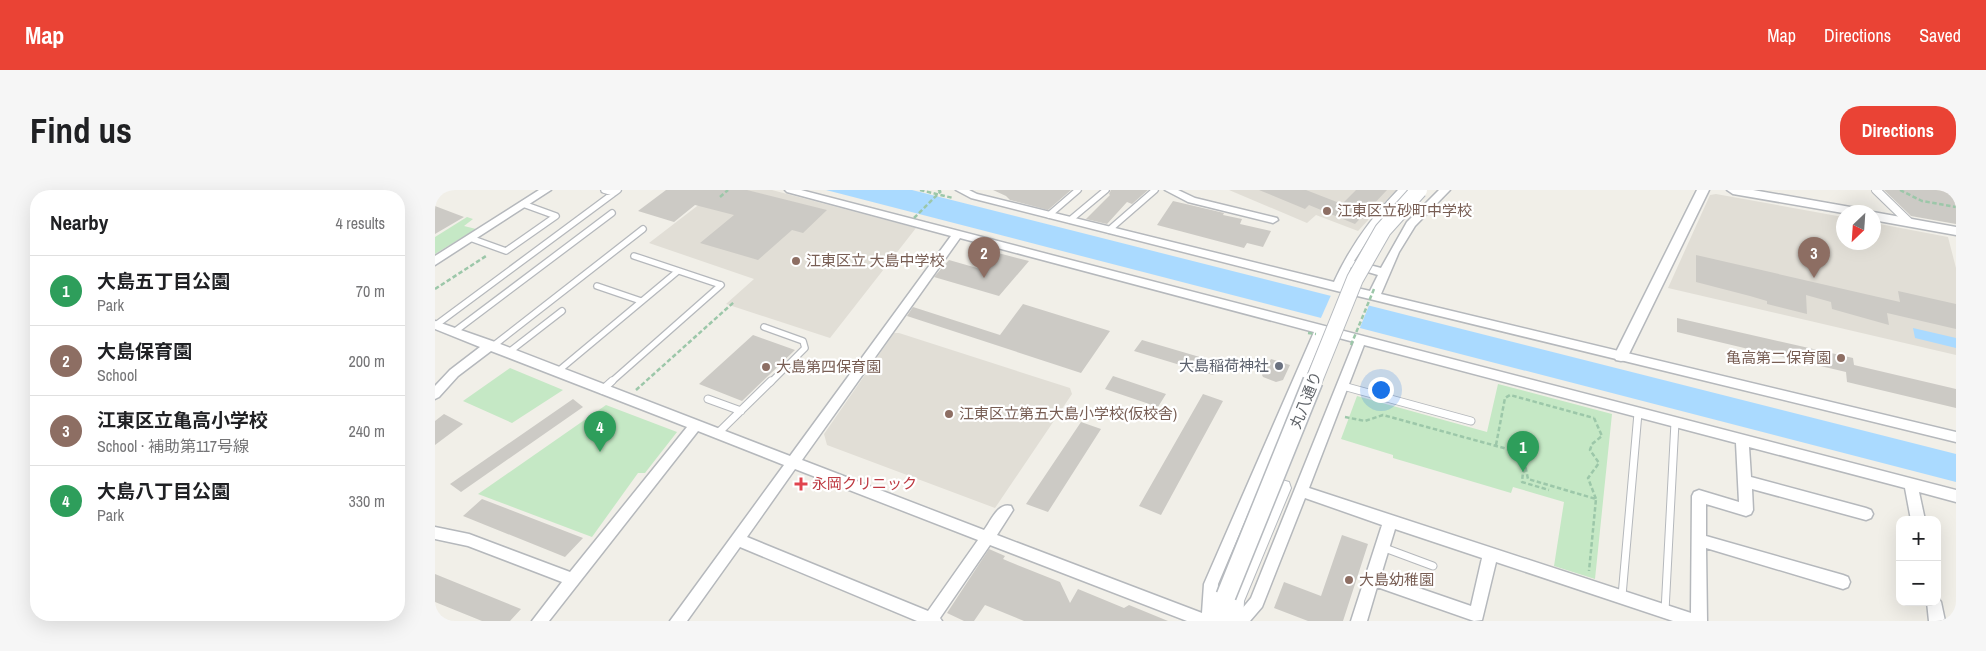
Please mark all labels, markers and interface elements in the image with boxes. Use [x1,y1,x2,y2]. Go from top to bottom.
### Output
text: Map [25,19,64,51]
text: Map [1767,23,1796,48]
text: Directions [1824,23,1891,48]
text: Saved [1919,23,1961,48]
button: Directions [1840,106,1956,155]
text: Find us [30,107,132,154]
place label: 江東区立砂町中学校 [1337,200,1472,221]
marker: 江東区立砂町中学校 [1321,205,1333,217]
north arrow [1836,205,1881,250]
text: Nearby [50,208,108,237]
text: 4 results [335,212,385,234]
pin: 2 [968,237,1000,278]
pin: 3 [1798,237,1830,278]
place label: 江東区立 大島中学校 [806,250,944,271]
marker: 江東区立 大島中学校 [790,255,802,267]
text: 大島五丁目公園 [97,268,230,294]
text: 1 [62,280,70,302]
text: 70 m [356,280,385,302]
text: Park [97,294,124,316]
text: 大島保育園 [97,338,192,364]
place label: 亀高第二保育園 [1726,347,1831,368]
text: 2 [62,350,70,372]
text: 200 m [349,350,385,372]
marker: 亀高第二保育園 [1835,352,1847,364]
place label: 大島稲荷神社 [1179,355,1269,376]
place label: 大島第四保育園 [776,356,881,377]
marker: 大島稲荷神社 [1273,360,1285,372]
marker: 大島第四保育園 [760,361,772,373]
text: School [97,364,137,386]
street label: 丸八通り [1285,368,1327,432]
your location [1368,377,1394,403]
place label: 江東区立第五大島小学校(仮校舎) [959,403,1177,424]
text: 江東区立亀高小学校 [97,407,268,433]
marker: 江東区立第五大島小学校(仮校舎) [943,408,955,420]
pin: 4 [584,411,616,452]
text: 3 [62,420,70,442]
text: 240 m [349,420,385,442]
pin: 1 [1507,431,1539,472]
text: School · 補助第117号線 [97,435,249,457]
place label: 永岡クリニック [812,473,917,494]
marker: 永岡クリニック [794,477,808,491]
text: 大島八丁目公園 [97,478,230,504]
text: 4 [62,490,70,512]
text: 330 m [349,490,385,512]
text: Park [97,504,124,526]
map controls [1896,516,1941,606]
button: + [1896,516,1941,561]
button: − [1896,561,1941,606]
place label: 大島幼稚園 [1359,569,1434,590]
marker: 大島幼稚園 [1343,574,1355,586]

